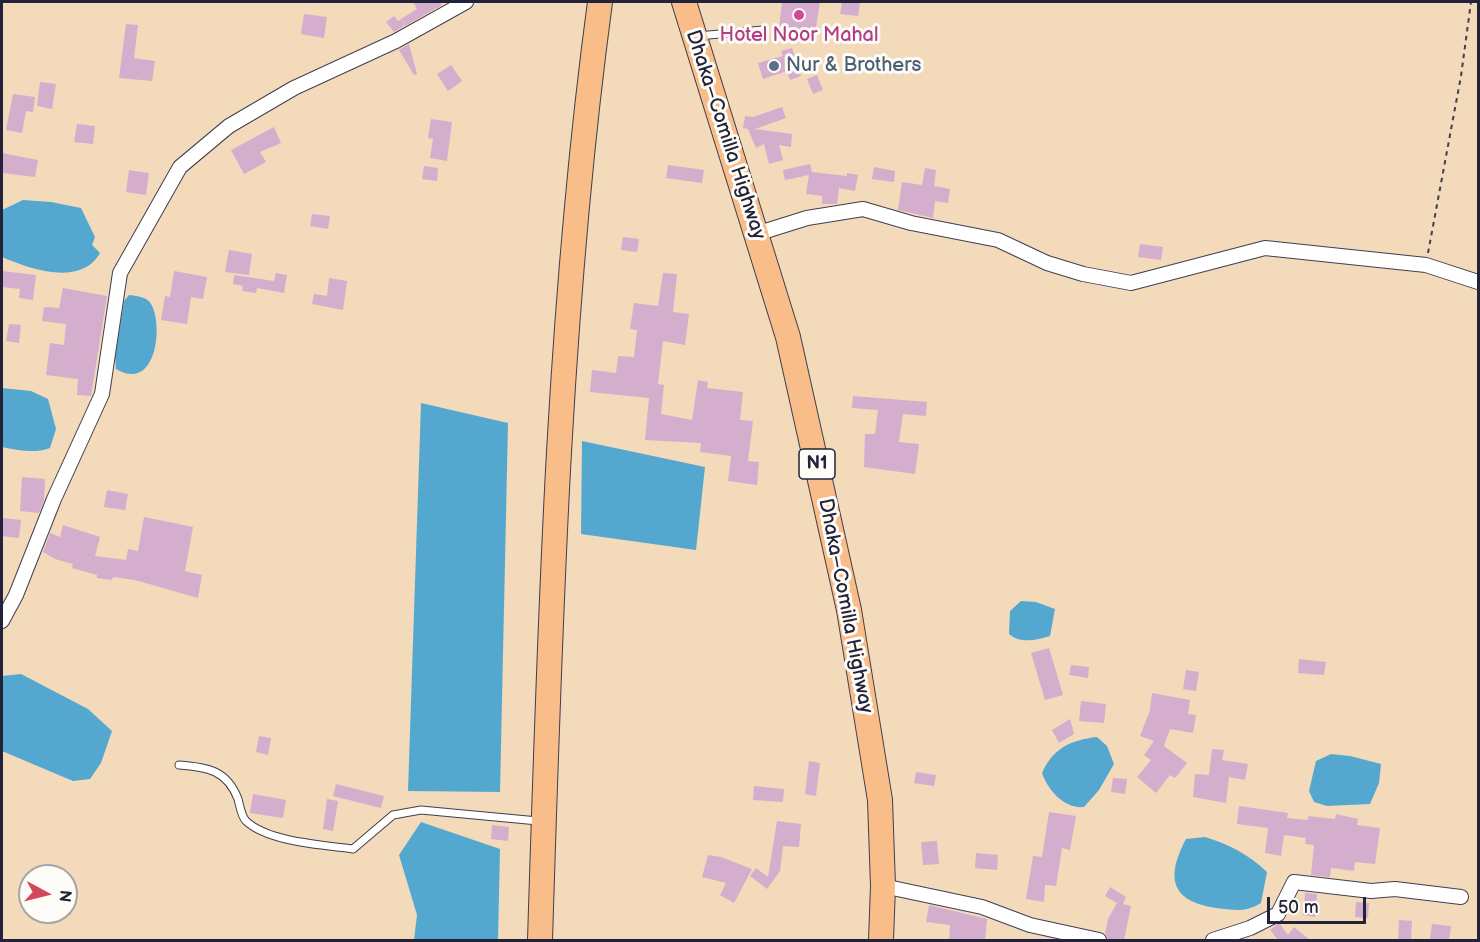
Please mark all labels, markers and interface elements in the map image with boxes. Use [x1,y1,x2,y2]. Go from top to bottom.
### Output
marker: Hotel Noor Mahal [792,8,806,22]
place label: Hotel Noor Mahal [720,24,878,48]
street label: Dhaka–Comilla Highway [680,27,770,243]
place label: Nur & Brothers [786,54,921,78]
marker: Nur & Brothers [767,59,781,73]
road number: N1 [799,449,835,479]
street label: Dhaka–Comilla Highway [812,496,878,716]
north arrow [18,864,78,924]
scale bar [1270,885,1369,923]
text: N [54,889,75,903]
text: 50 m [1278,897,1319,918]

